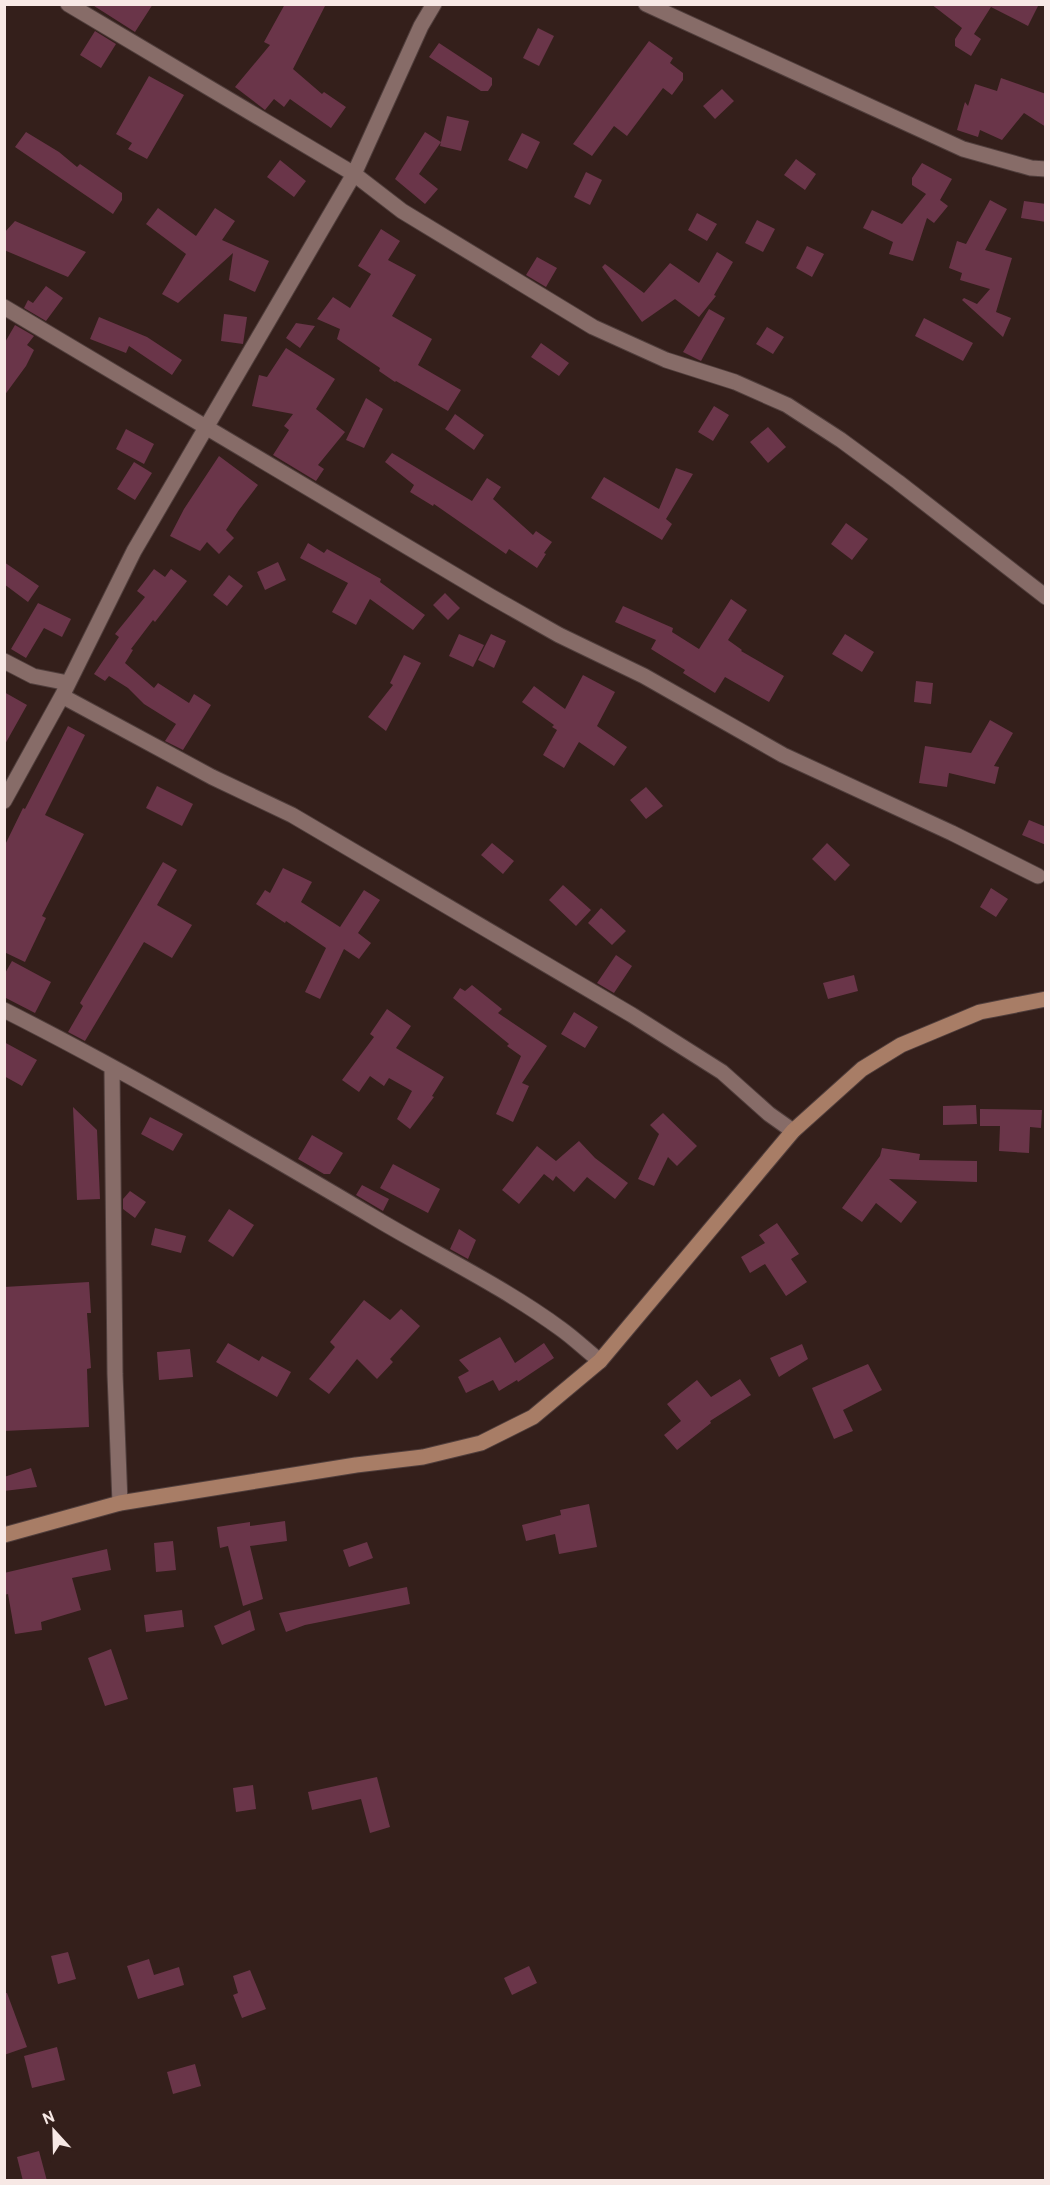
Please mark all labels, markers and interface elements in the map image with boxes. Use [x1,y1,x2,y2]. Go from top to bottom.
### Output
north arrow [24,2101,84,2161]
text: N [40,2108,58,2130]

